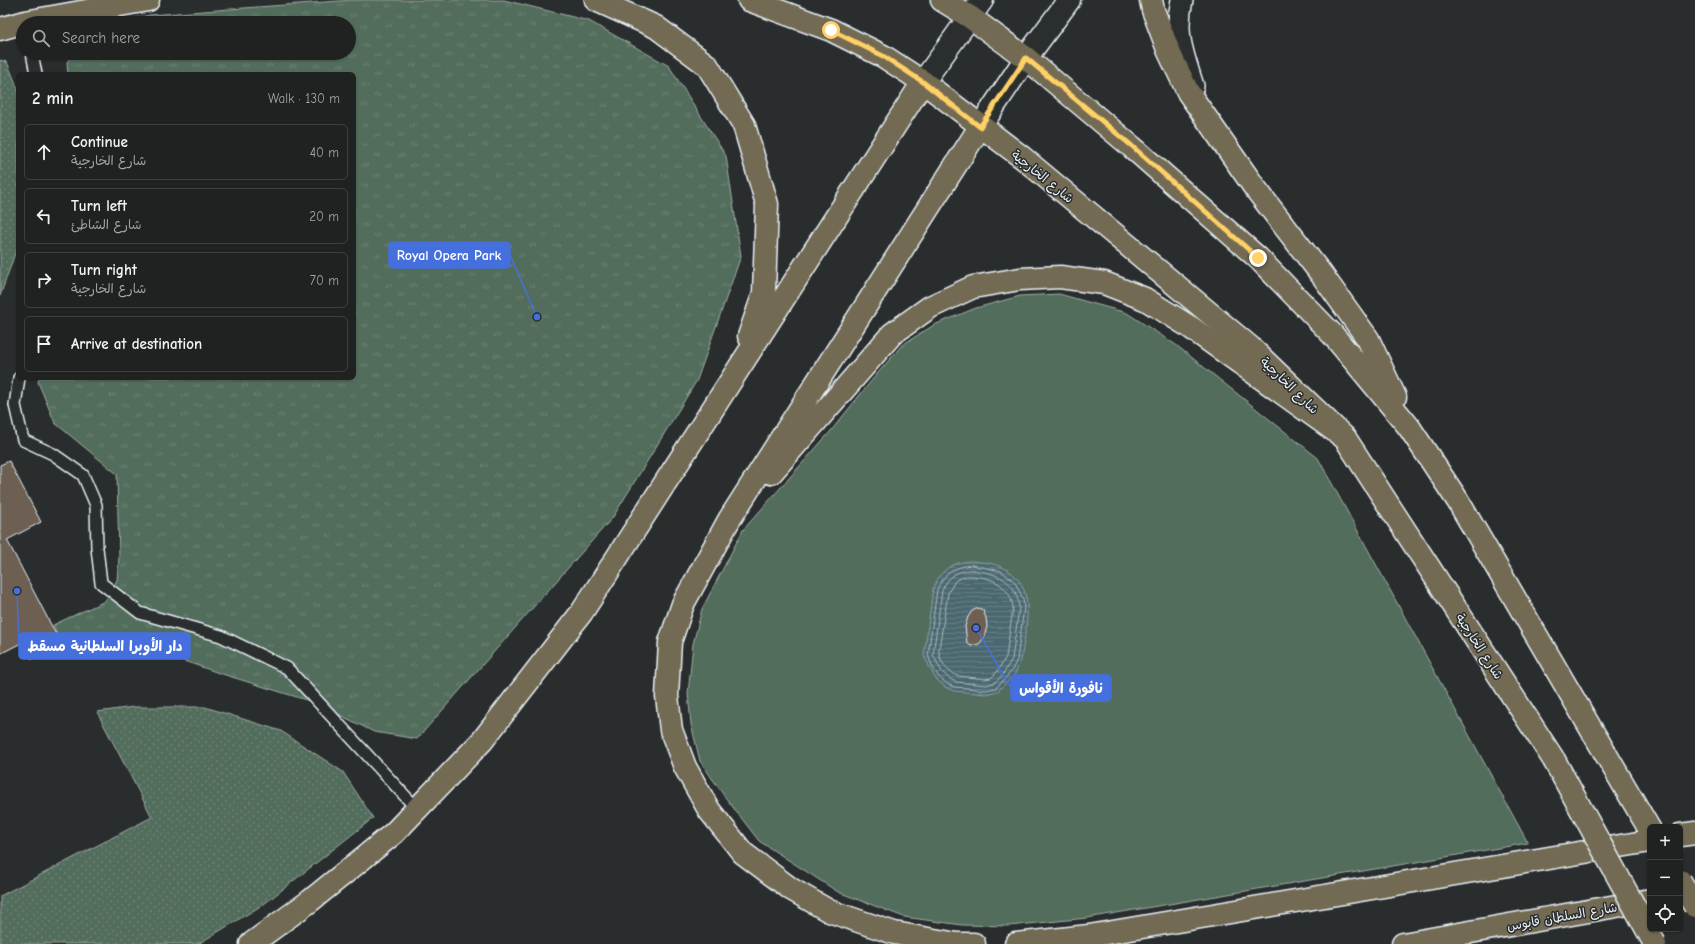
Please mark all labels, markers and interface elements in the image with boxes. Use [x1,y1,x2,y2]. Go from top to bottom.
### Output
search box [16,16,356,60]
route start [822,21,840,39]
icon: search [30,27,52,49]
text: Search here [62,29,140,47]
text: 2 min [32,89,73,108]
text: Walk · 130 m [268,91,340,106]
text: Continue [71,133,128,151]
icon: ahead [33,141,55,163]
text: 40 m [310,145,339,160]
street label: شارع الخارجية [1007,147,1077,207]
text: شارع الخارجية [71,153,146,168]
text: Turn left [71,197,127,215]
icon: left [33,205,55,227]
text: 20 m [309,209,339,224]
text: شارع الشاطئ [71,217,142,232]
callout: Royal Opera Park [389,242,510,268]
text: Royal Opera Park [397,247,501,264]
route end [1249,249,1267,267]
text: Turn right [71,261,137,279]
icon: right [33,269,55,291]
text: 70 m [310,273,339,288]
text: شارع الخارجية [71,281,146,296]
icon: arrive [33,333,55,355]
text: Arrive at destination [71,335,202,353]
street label: شارع الخارجية [1256,354,1322,418]
street label: شارع الخارجية [1451,611,1506,683]
callout: دار الأوبرا السلطانية مسقط [19,633,190,659]
text: دار الأوبرا السلطانية مسقط [27,636,183,656]
callout: نافورة الأقواس [1011,675,1111,701]
text: نافورة الأقواس [1019,678,1103,698]
map controls [1647,824,1683,932]
button: + [1647,824,1683,860]
button: − [1647,860,1683,896]
button: locate [1647,896,1683,932]
street label: شارع السلطان قابوس [1506,899,1619,936]

